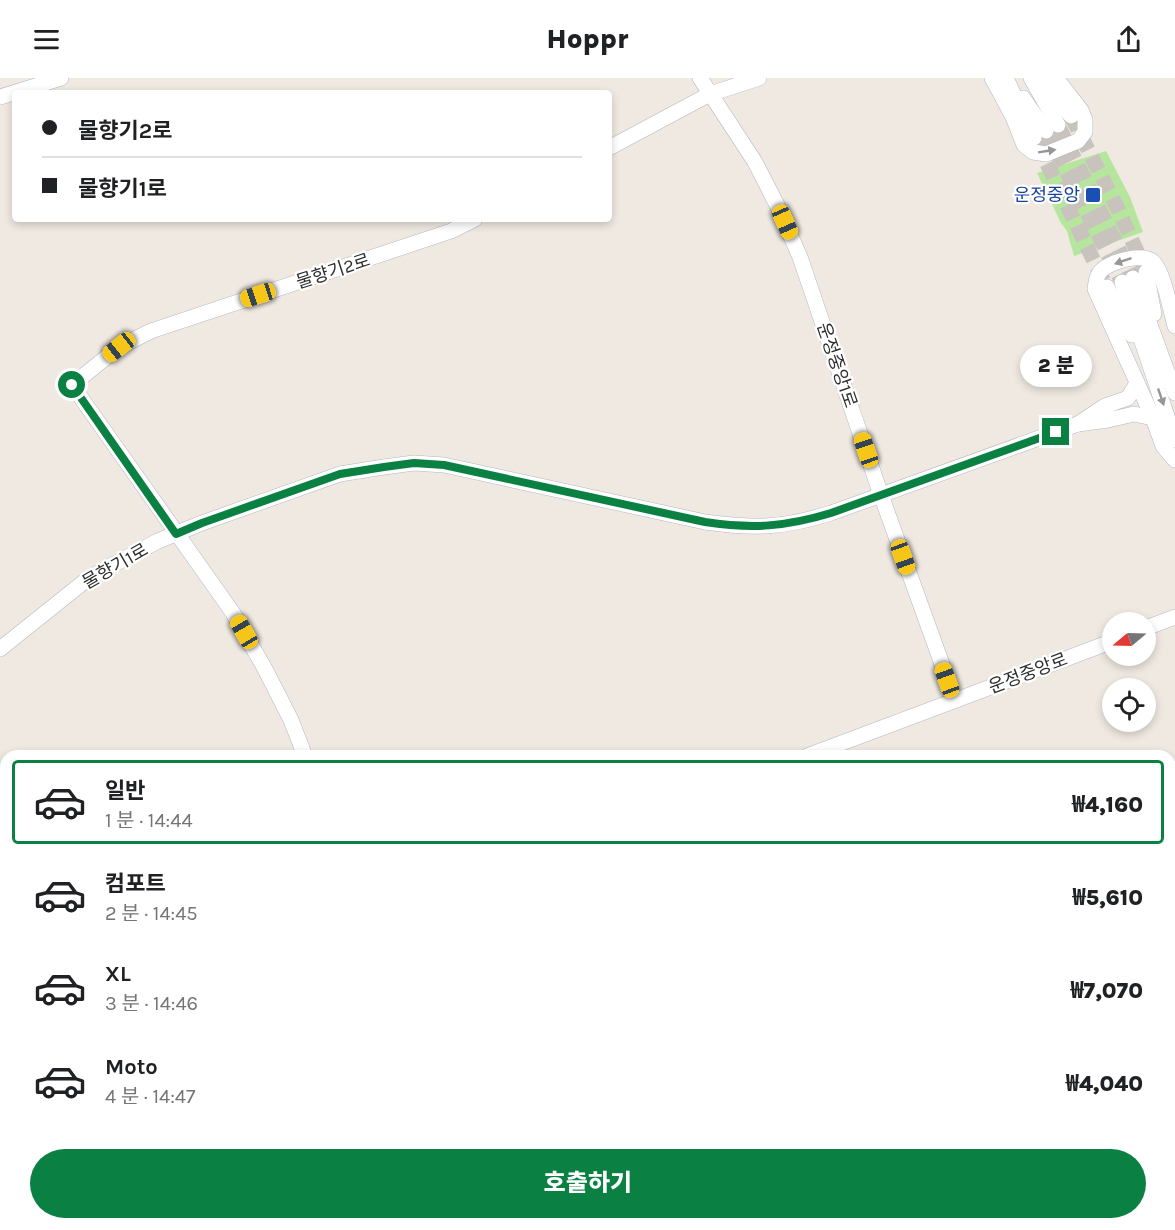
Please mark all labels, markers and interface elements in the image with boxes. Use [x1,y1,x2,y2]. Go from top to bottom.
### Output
icon: menu [30,23,63,56]
text: Hoppr [547,23,628,55]
icon: share [1112,23,1145,56]
text: 물향기2로 [78,118,172,144]
one-way arrow [1038,146,1057,155]
text: 물향기1로 [78,176,167,202]
place label: 운정중앙 [1014,184,1080,206]
marker: 운정중앙 [1084,186,1102,204]
car [769,202,801,242]
street label: 물향기2로 [293,249,373,293]
one-way arrow [1114,256,1132,266]
car [238,281,278,309]
street label: 운정중앙1로 [812,319,862,411]
car [99,329,139,365]
callout: 2 분 [1020,345,1092,387]
text: 2 분 [1038,354,1074,377]
route start [58,371,85,398]
one-way arrow [1156,388,1166,406]
route end [1042,418,1069,445]
car [852,430,880,470]
car [888,537,918,577]
street label: 물향기1로 [78,538,152,594]
car [227,612,261,652]
north arrow [1102,612,1156,666]
map controls [1102,612,1156,732]
street label: 운정중앙로 [985,648,1071,698]
car [932,660,962,700]
button: locate [1102,678,1156,732]
icon: car [33,775,87,829]
text: 일반 [105,778,145,804]
text: ₩4,160 [1072,792,1143,818]
text: 1 분 · 14:44 [105,809,193,832]
icon: car [33,868,87,922]
text: 컴포트 [105,871,166,897]
text: ₩5,610 [1073,885,1143,911]
text: 2 분 · 14:45 [105,902,198,925]
icon: car [33,961,87,1015]
text: XL [105,961,131,987]
text: ₩7,070 [1070,978,1143,1004]
text: 3 분 · 14:46 [105,992,198,1015]
icon: car [33,1054,87,1108]
text: Moto [105,1054,158,1080]
text: ₩4,040 [1066,1071,1143,1097]
text: 4 분 · 14:47 [105,1085,195,1108]
button: 호출하기 [30,1149,1146,1218]

